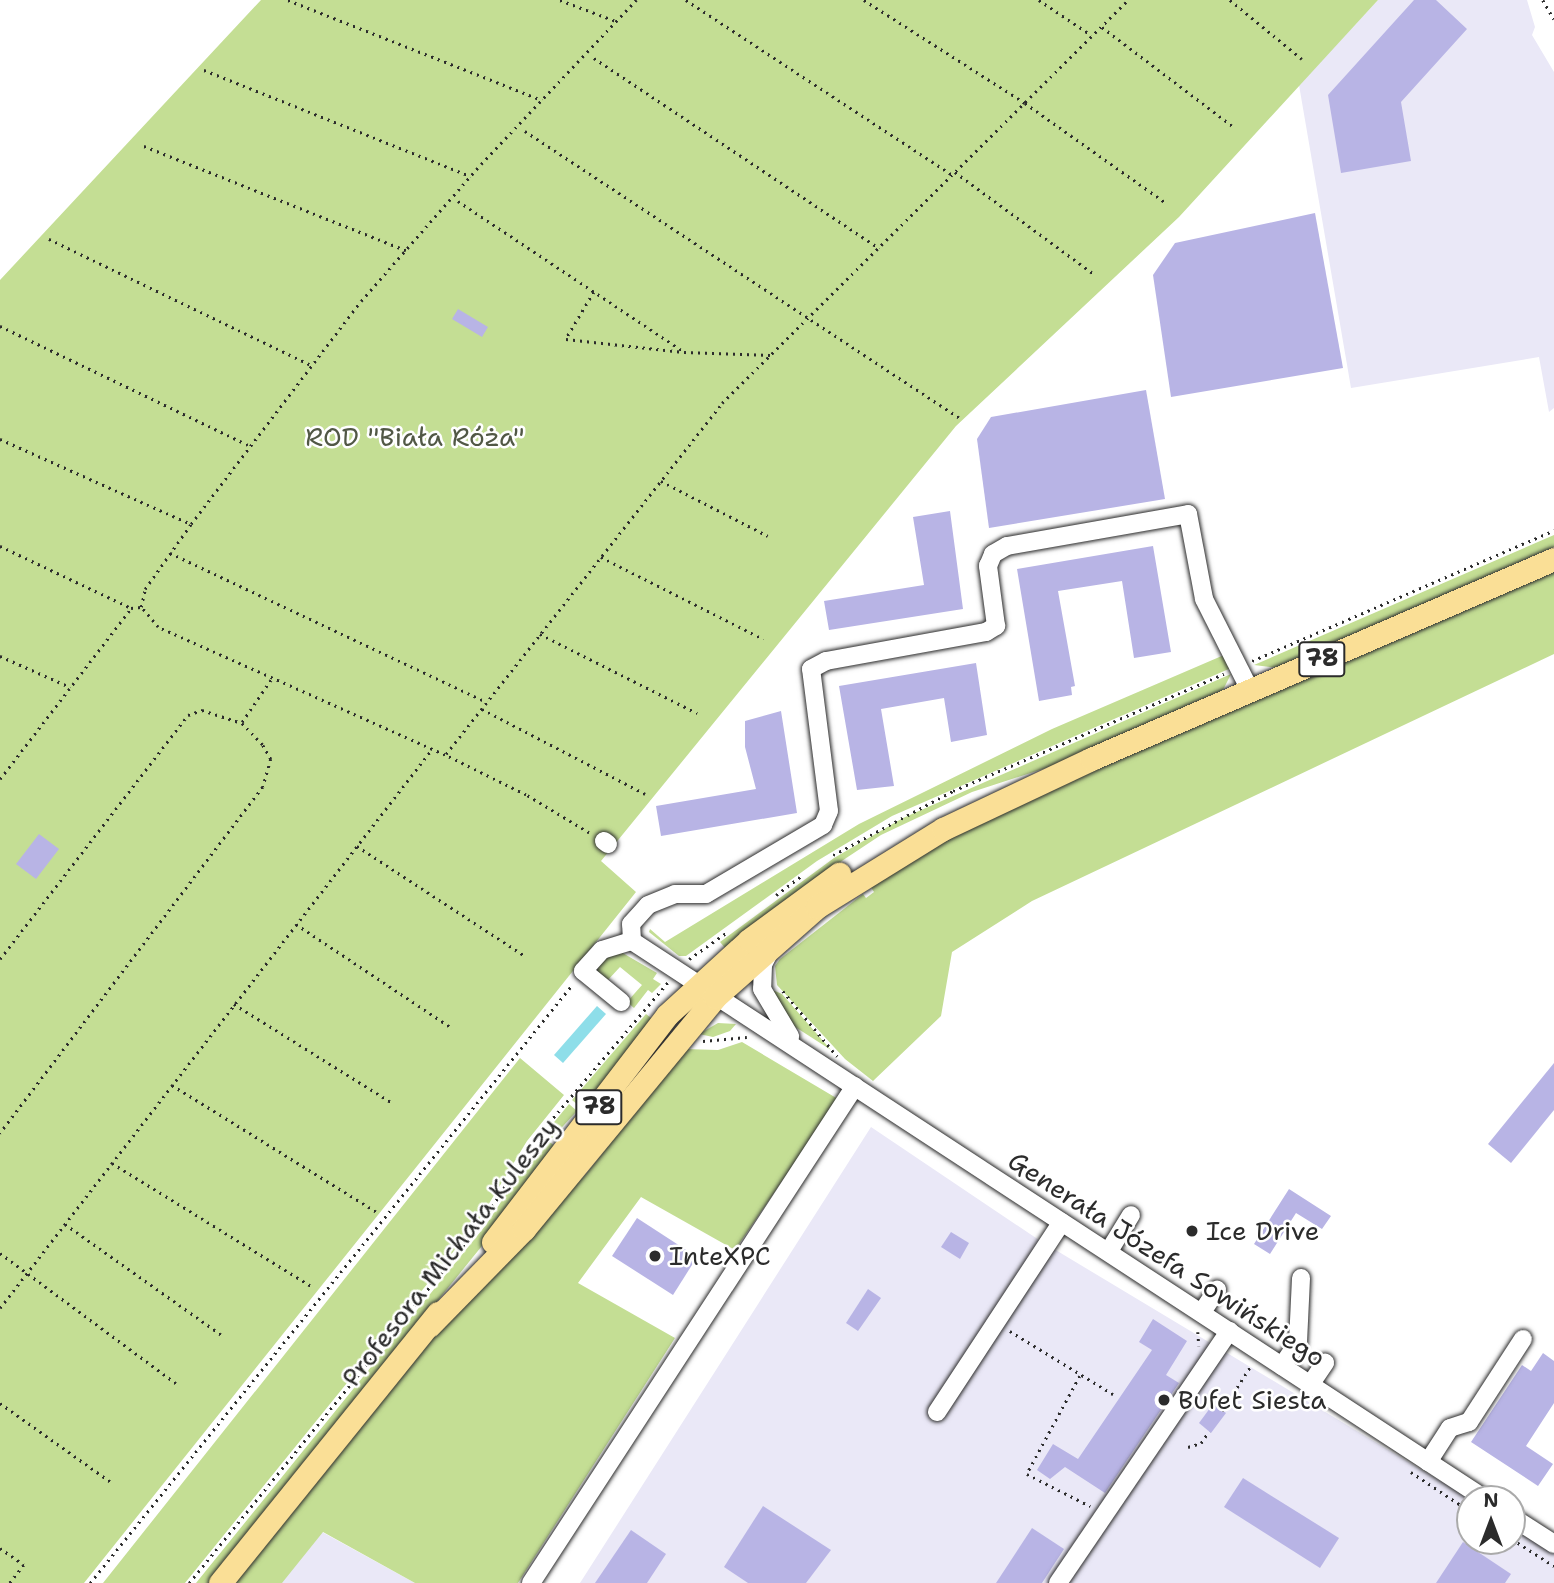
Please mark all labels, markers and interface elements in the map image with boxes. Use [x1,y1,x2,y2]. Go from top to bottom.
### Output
park label: ROD "Biała Róża" [305,421,525,453]
road number: 78 [1298,638,1346,680]
road number: 78 [574,1086,624,1128]
street label: Profesora Michała Kuleszy [335,1111,565,1393]
street label: Generała Józefa Sowińskiego [1003,1145,1331,1373]
place label: Ice Drive [1206,1215,1319,1247]
marker: Ice Drive [1184,1223,1200,1239]
place label: InteXPC [669,1240,771,1272]
marker: InteXPC [647,1248,663,1264]
place label: Bufet Siesta [1178,1384,1326,1416]
marker: Bufet Siesta [1156,1392,1172,1408]
north arrow [1456,1485,1526,1555]
text: N [1483,1488,1499,1513]

